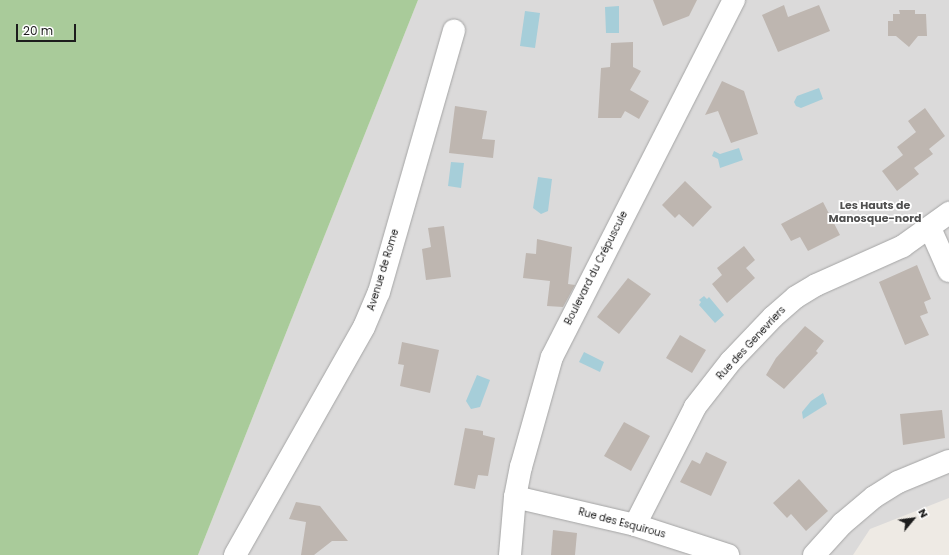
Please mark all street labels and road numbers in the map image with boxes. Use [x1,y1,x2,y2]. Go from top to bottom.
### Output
street label: Boulevard du Crépuscule [562,209,630,327]
street label: Avenue de Rome [365,228,401,312]
street label: Rue des Genevriers [714,304,788,382]
street label: Rue des Esquirous [577,506,667,540]

